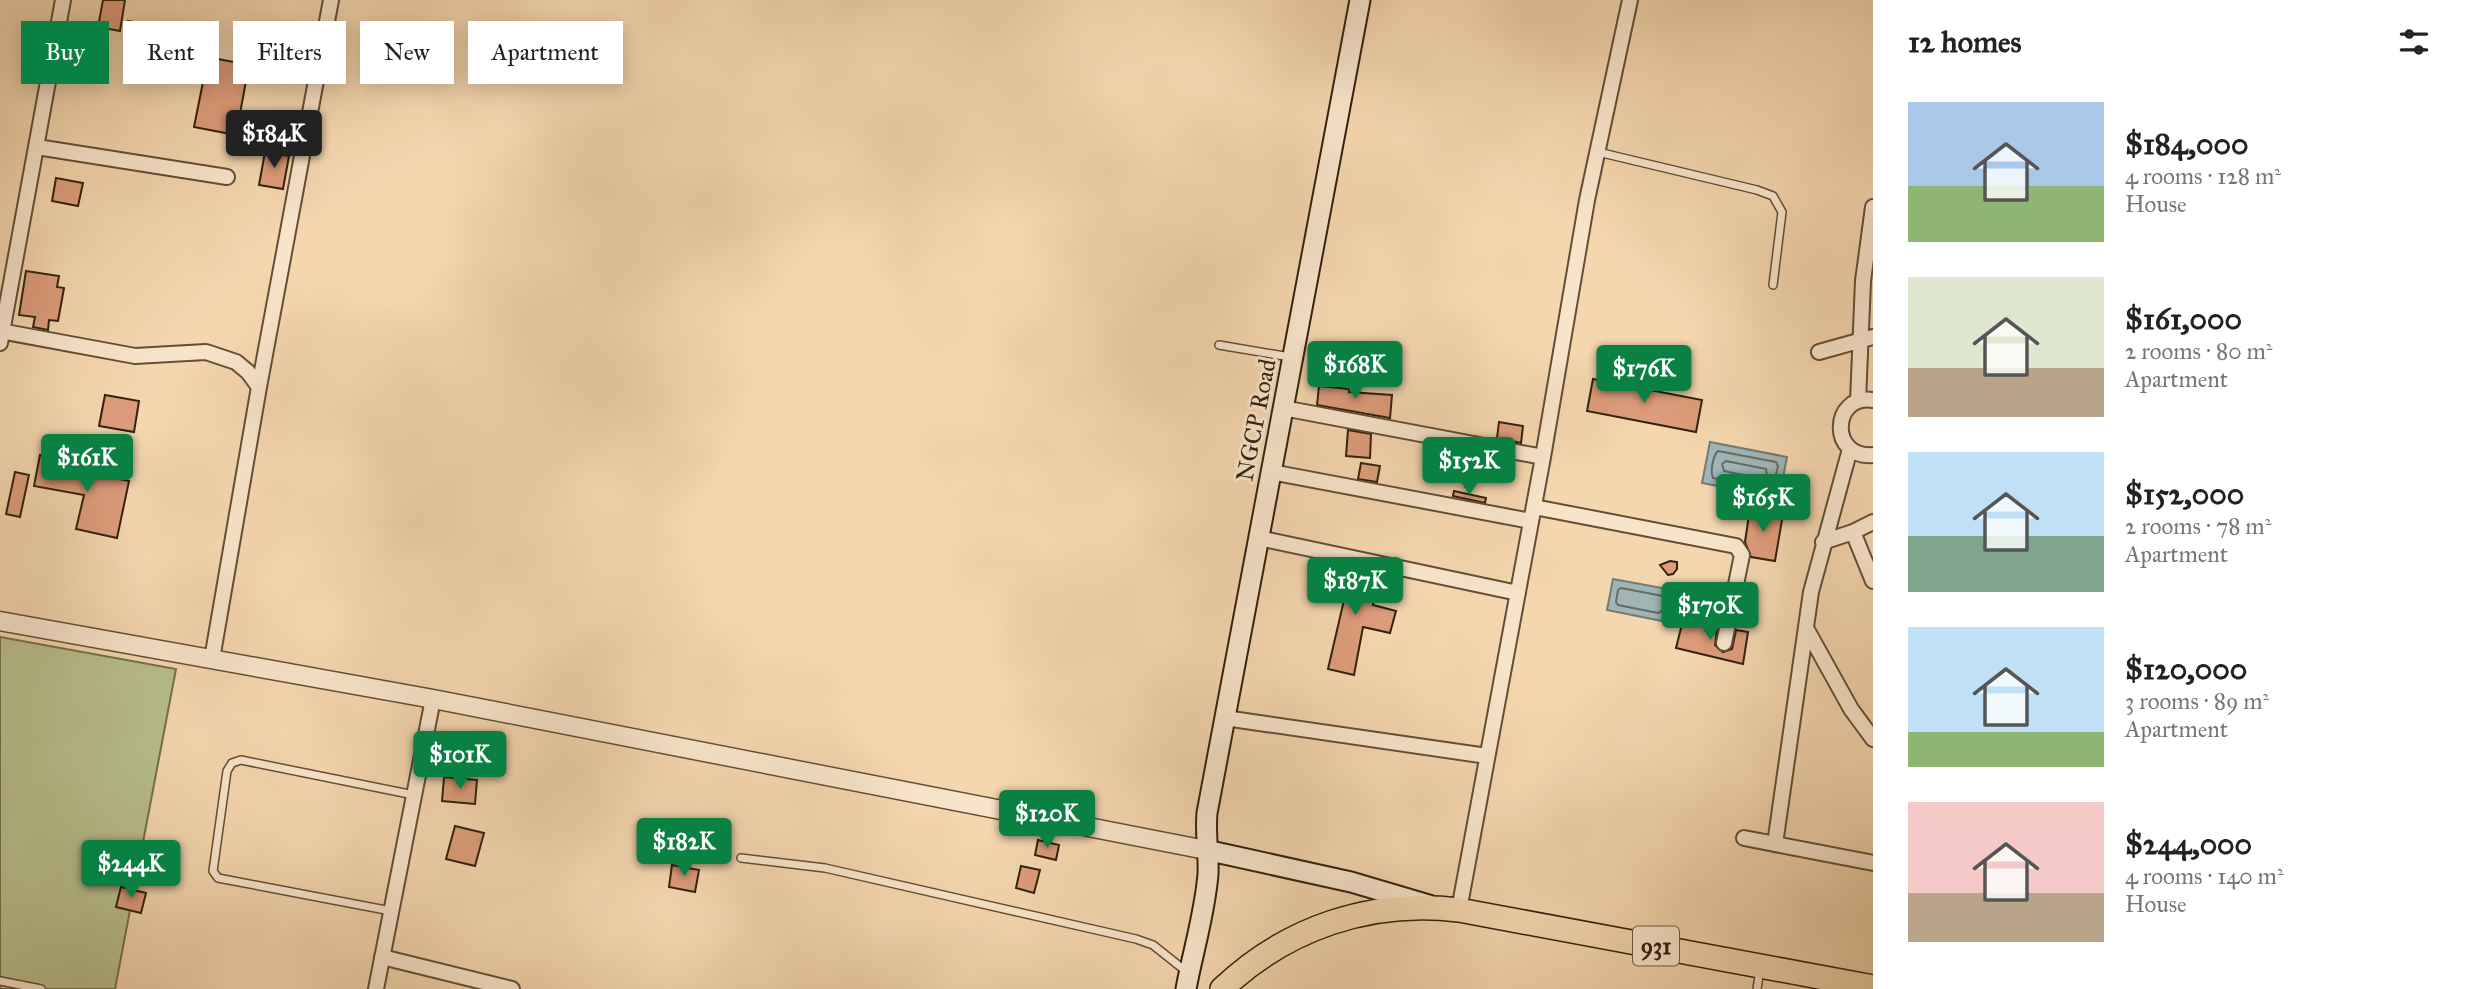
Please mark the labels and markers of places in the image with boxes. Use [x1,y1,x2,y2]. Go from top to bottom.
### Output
pin: $184K [225,110,323,170]
pin: $168K [1306,342,1404,401]
pin: $176K [1595,346,1693,405]
pin: $161K [38,434,136,494]
pin: $152K [1420,438,1518,497]
pin: $165K [1714,475,1812,534]
pin: $187K [1306,558,1404,617]
pin: $170K [1661,582,1759,642]
pin: $101K [411,732,509,791]
pin: $120K [998,790,1096,850]
pin: $182K [635,818,733,878]
pin: $244K [82,841,180,900]

